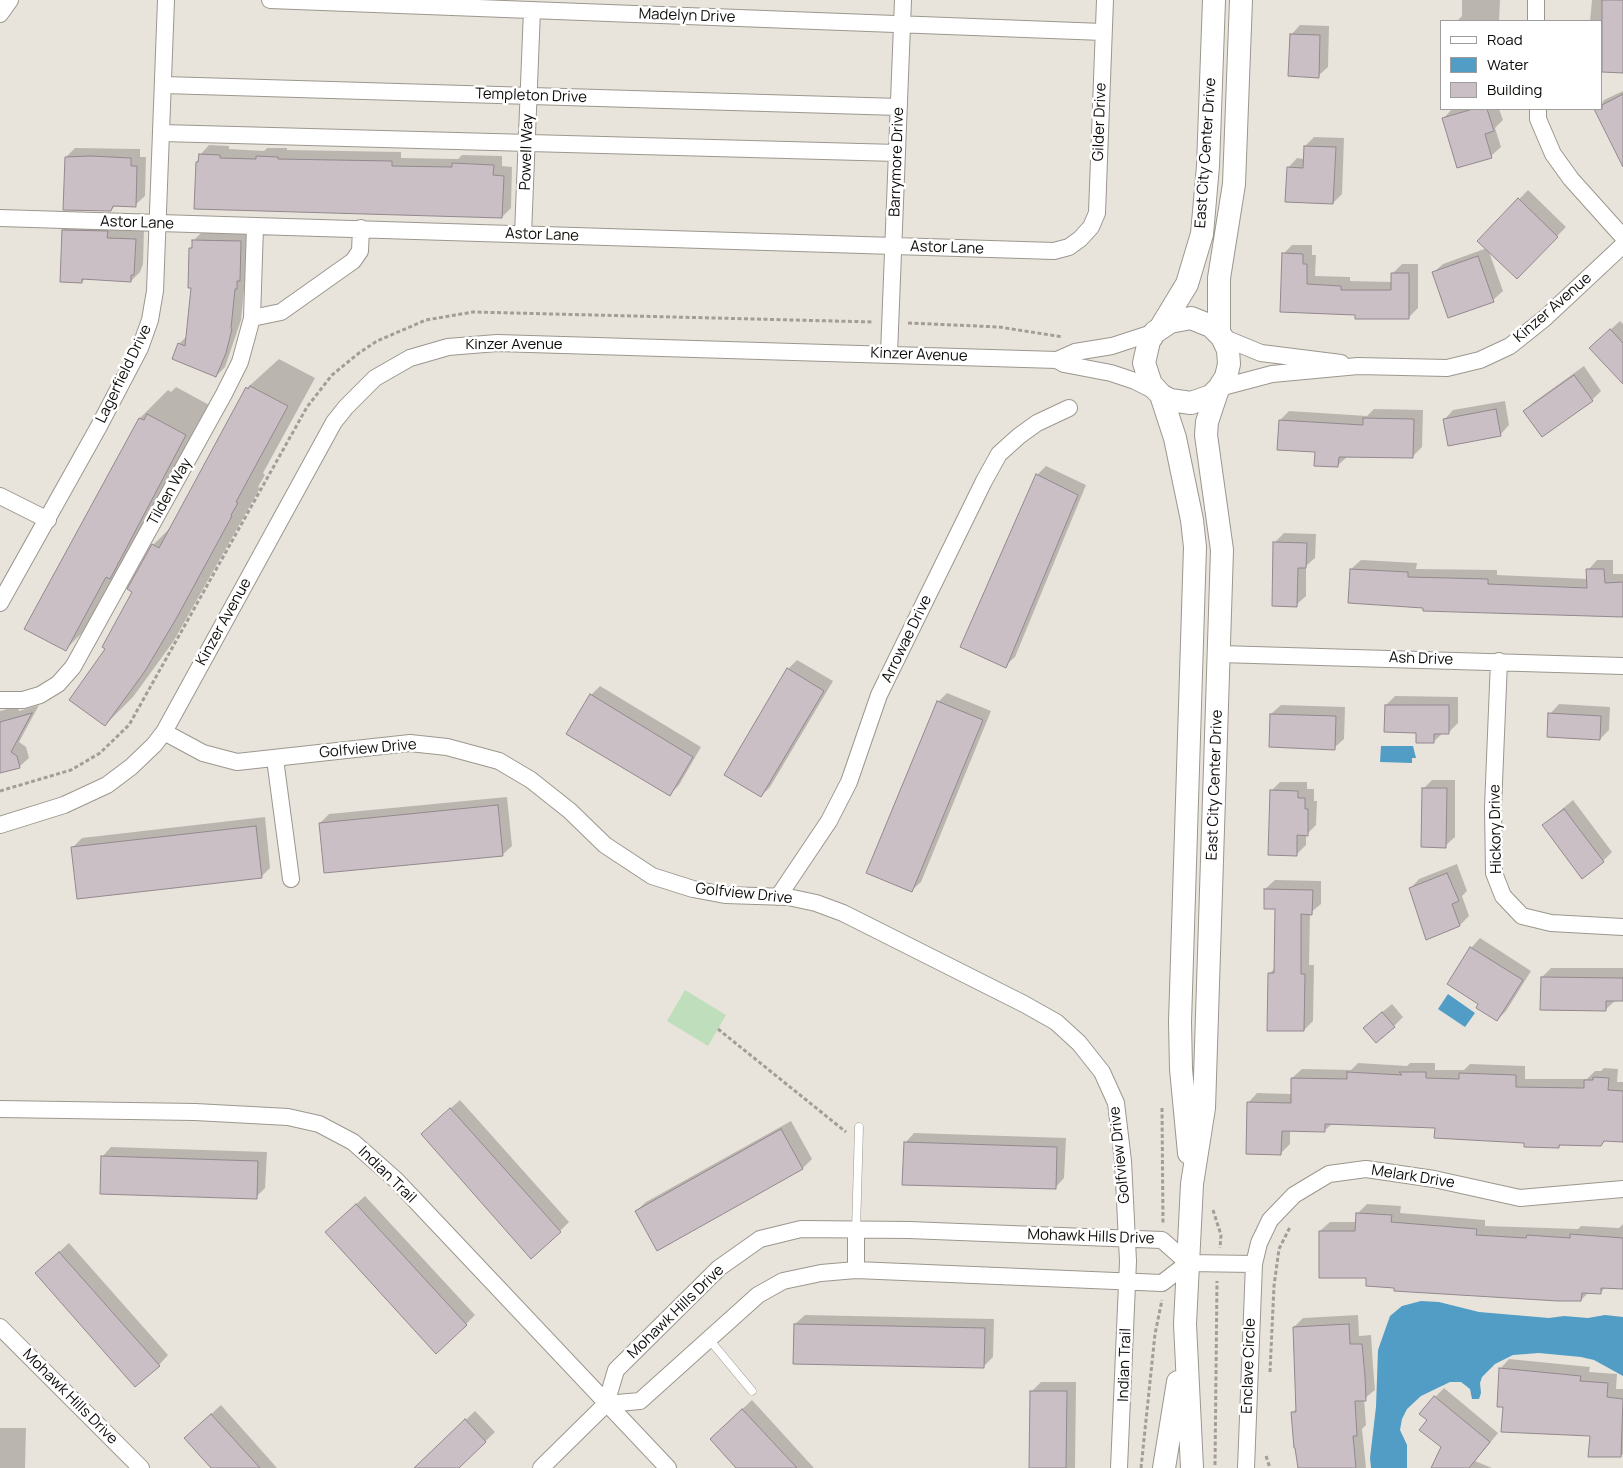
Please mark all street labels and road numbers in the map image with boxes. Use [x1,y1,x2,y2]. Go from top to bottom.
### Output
street label: Madelyn Drive [638,5,736,27]
street label: East City Center Drive [1192,77,1220,229]
street label: Gilder Drive [1090,82,1110,162]
street label: Templeton Drive [475,85,587,107]
street label: Barrymore Drive [886,107,908,217]
street label: Powell Way [517,113,537,191]
street label: Astor Lane [100,213,174,233]
street label: Astor Lane [505,225,579,245]
street label: Astor Lane [910,238,984,258]
street label: Kinzer Avenue [1510,269,1596,347]
street label: Lagerfield Drive [92,322,156,426]
street label: Kinzer Avenue [465,336,563,354]
street label: Kinzer Avenue [870,344,968,366]
street label: Tilden Way [144,455,196,529]
street label: Kinzer Avenue [193,575,255,669]
street label: Arrowae Drive [878,592,936,686]
street label: Ash Drive [1389,649,1453,669]
street label: East City Center Drive [1203,709,1227,861]
street label: Golfview Drive [319,736,417,762]
street label: Hickory Drive [1486,784,1506,874]
street label: Golfview Drive [695,880,793,908]
street label: Golfview Drive [1106,1106,1134,1204]
street label: Indian Trail [354,1143,420,1207]
street label: Melark Drive [1370,1162,1456,1192]
street label: Mohawk Hills Drive [1027,1226,1155,1248]
street label: Mohawk Hills Drive [624,1261,728,1363]
street label: Enclave Circle [1238,1318,1260,1414]
street label: Indian Trail [1115,1328,1135,1402]
street label: Mohawk Hills Drive [19,1346,121,1448]

